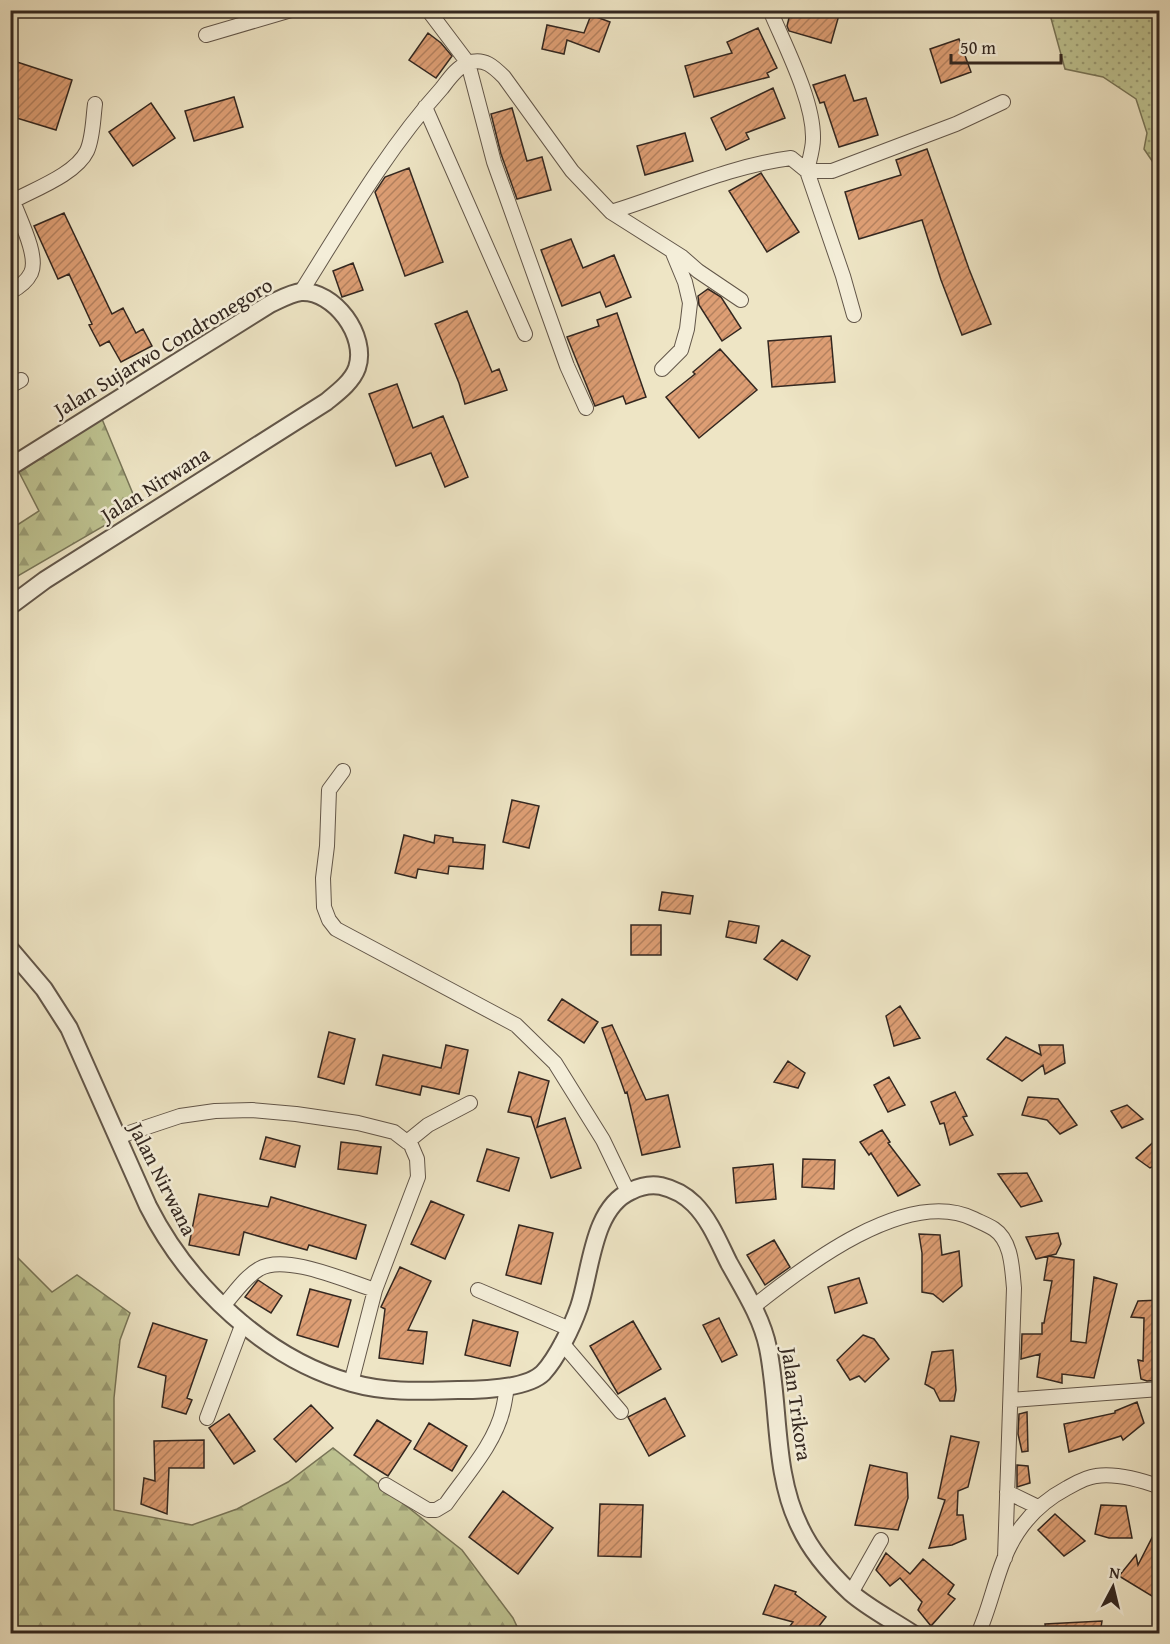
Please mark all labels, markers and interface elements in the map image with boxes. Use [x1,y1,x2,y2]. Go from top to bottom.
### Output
scale bar [951,27,1060,65]
text: 50 m [960,34,996,61]
street label: Jalan Sujarwo Condronegoro [45,269,278,426]
street label: Jalan Nirwana [92,438,216,531]
street label: Jalan Nirwana [120,1114,205,1241]
street label: Jalan Trikora [773,1342,820,1463]
north arrow [1083,1557,1143,1617]
text: N [1108,1560,1122,1585]

